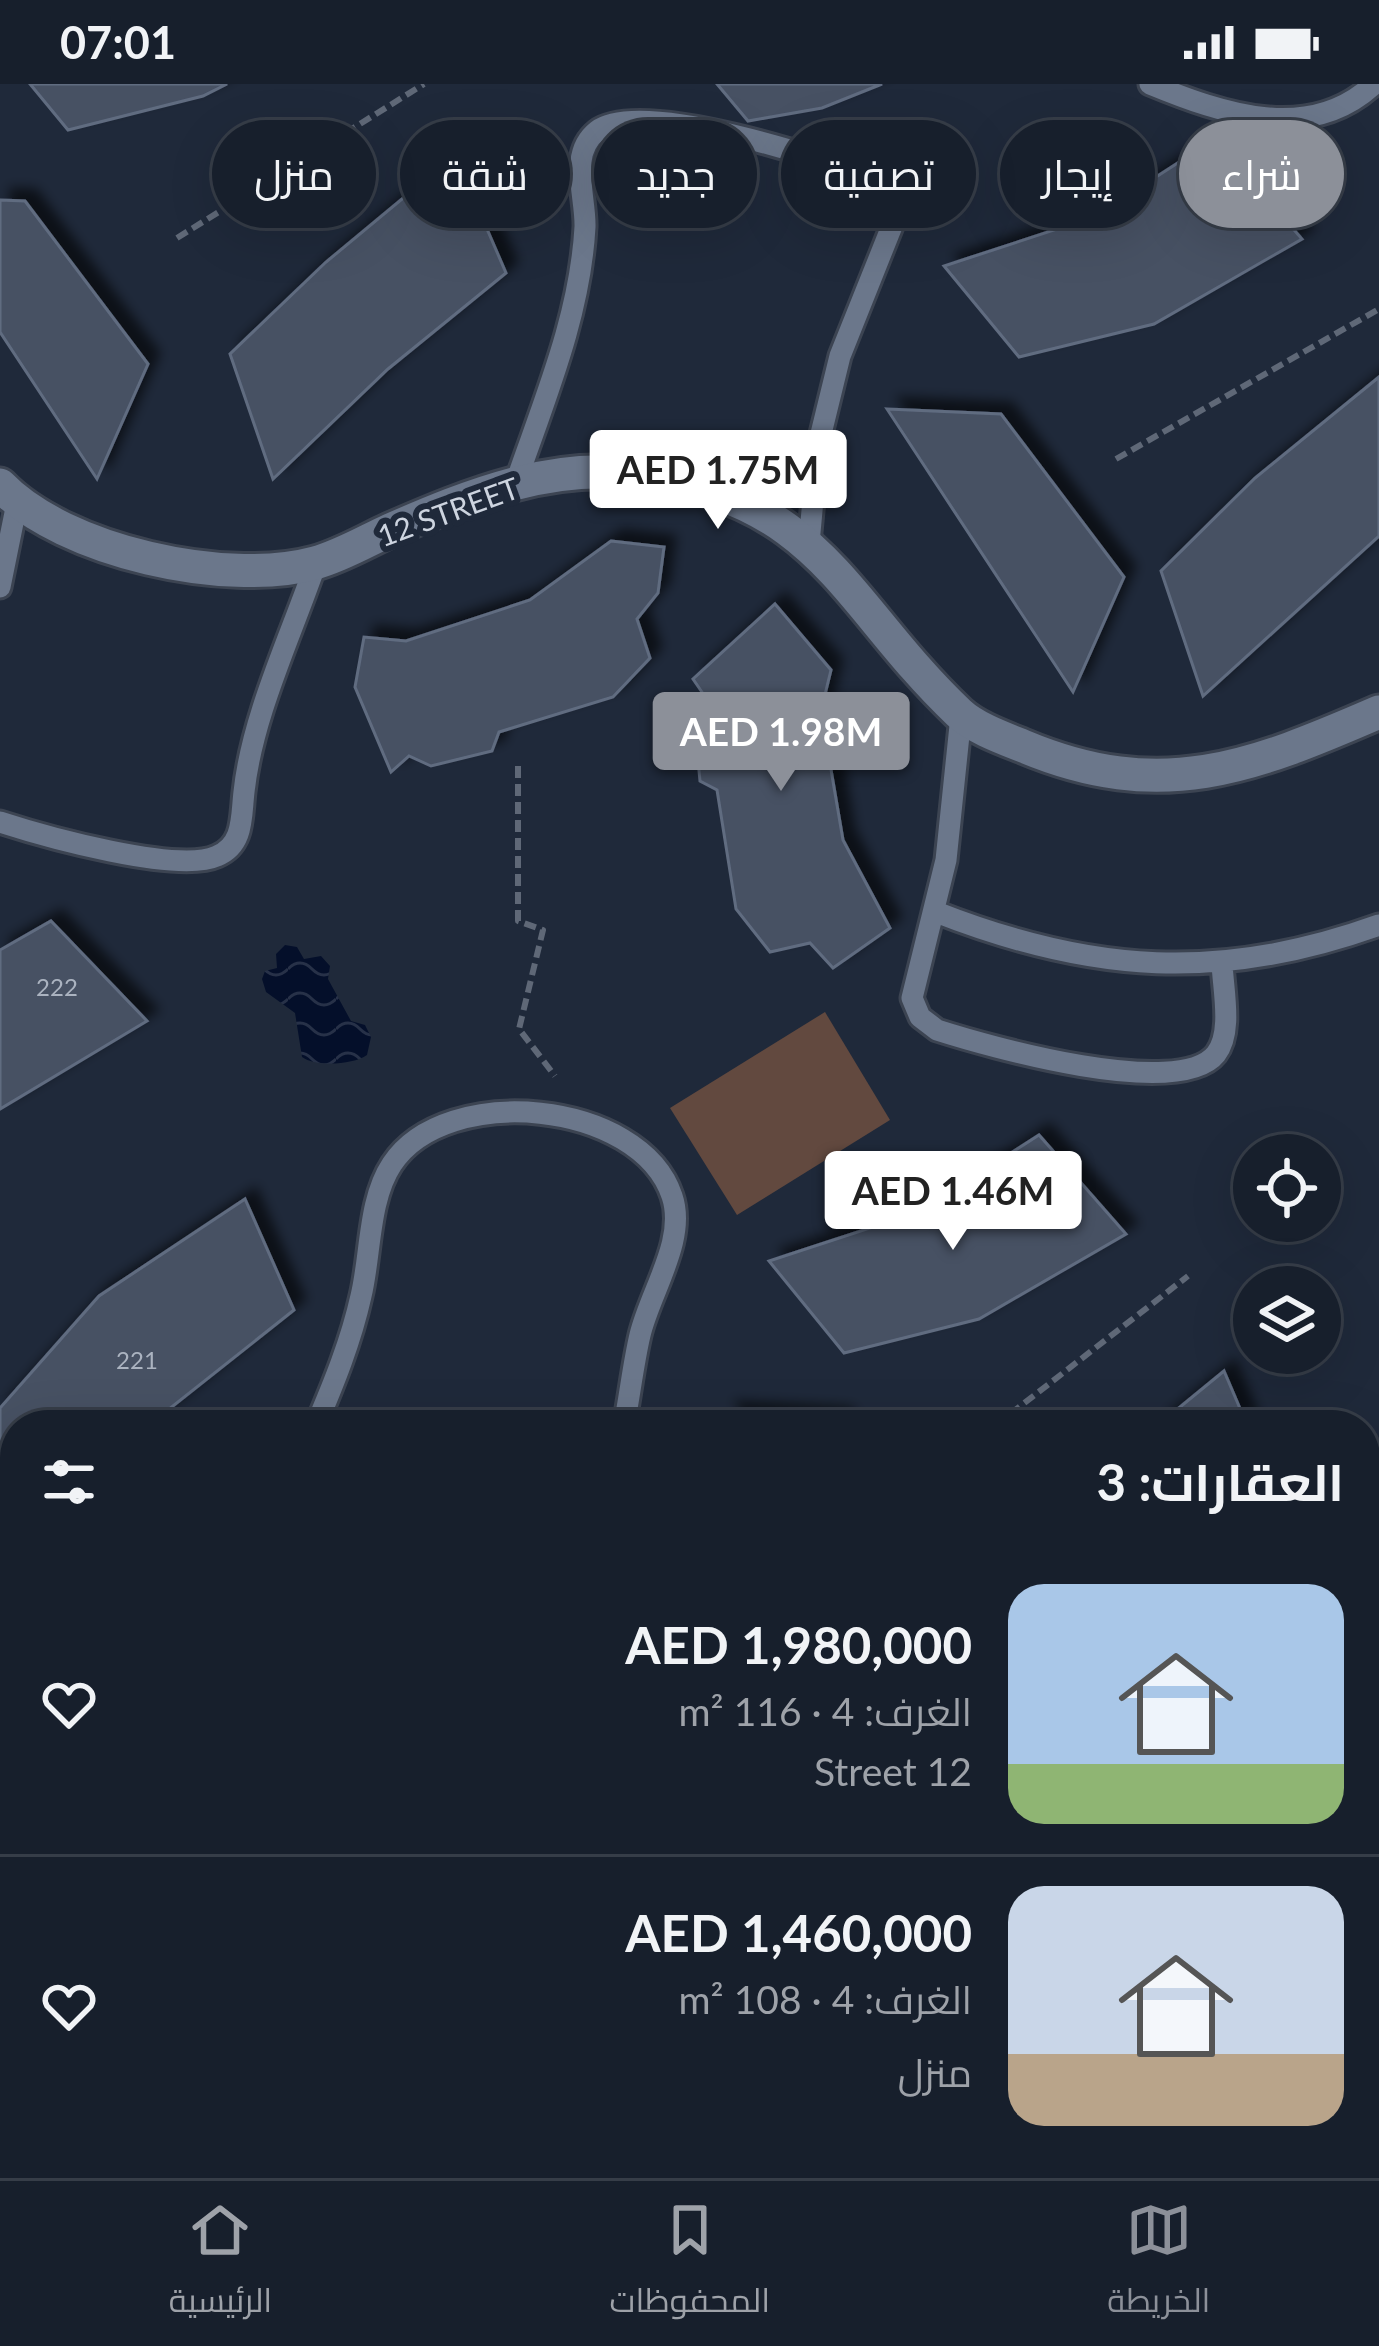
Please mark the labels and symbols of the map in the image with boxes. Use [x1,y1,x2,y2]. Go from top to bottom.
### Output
pin: AED 1.75M [581,430,855,532]
street label: 12 STREET [372,469,524,553]
pin: AED 1.98M [644,692,918,794]
house number: 222 [36,972,78,1001]
pin: AED 1.46M [816,1151,1090,1253]
house number: 221 [116,1345,158,1374]

